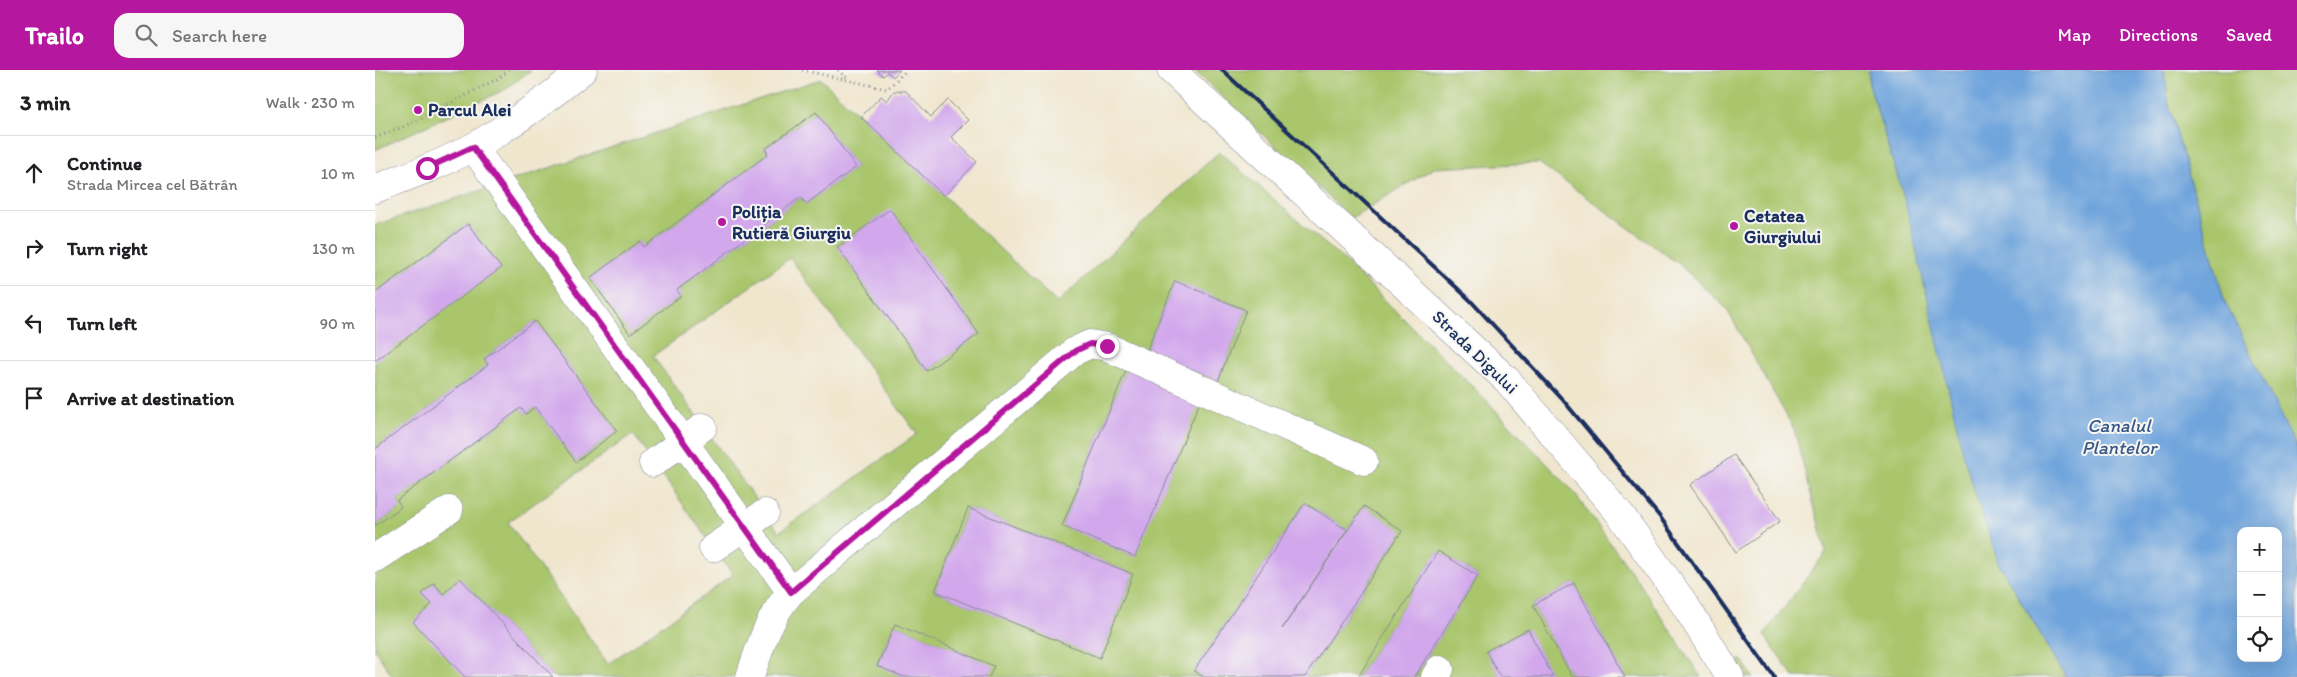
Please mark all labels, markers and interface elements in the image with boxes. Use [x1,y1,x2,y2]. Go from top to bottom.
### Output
search box [114,13,464,58]
text: Trailo [25,21,84,50]
icon: search [132,21,160,49]
text: Search here [172,24,267,47]
text: Map [2058,24,2091,46]
text: Directions [2119,24,2198,46]
text: Saved [2226,24,2272,46]
text: 3 min [20,90,70,115]
text: Walk · 230 m [266,93,355,112]
place label: Parcul Alei [428,99,511,121]
marker: Parcul Alei [412,104,424,116]
text: Continue [67,152,142,175]
route start [416,157,439,180]
icon: ahead [20,159,48,187]
text: 10 m [321,164,355,183]
text: Strada Mircea cel Bătrân [67,175,238,194]
place label: Poliția Rutieră Giurgiu [732,201,851,244]
place label: Cetatea Giurgiului [1744,205,1821,248]
marker: Poliția Rutieră Giurgiu [716,216,728,228]
marker: Cetatea Giurgiului [1728,220,1740,232]
icon: right [20,234,48,262]
text: Turn right [67,237,148,260]
text: 130 m [312,239,355,258]
street label: Strada Digului [1427,306,1523,398]
icon: left [20,309,48,337]
text: Turn left [67,312,137,335]
text: 90 m [320,314,355,333]
route end [1096,335,1119,358]
icon: arrive [20,384,48,412]
text: Arrive at destination [67,387,234,410]
water label: Canalul Plantelor [2082,414,2158,459]
map controls [2237,527,2282,662]
button: + [2237,527,2282,572]
button: − [2237,572,2282,617]
button: locate [2237,617,2282,662]

